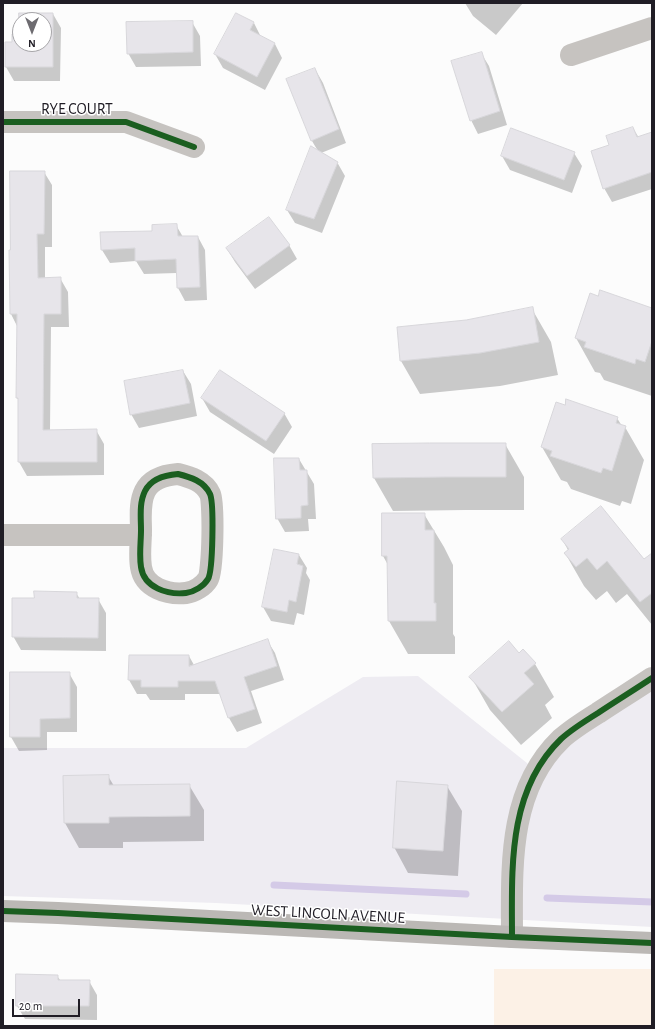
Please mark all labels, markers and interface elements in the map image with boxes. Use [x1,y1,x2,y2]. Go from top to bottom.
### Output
north arrow [12,12,52,52]
text: N [28,38,36,49]
street label: RYE COURT [41,99,113,119]
street label: WEST LINCOLN AVENUE [250,900,406,928]
scale bar [14,991,82,1017]
text: 20 m [19,1000,42,1012]

